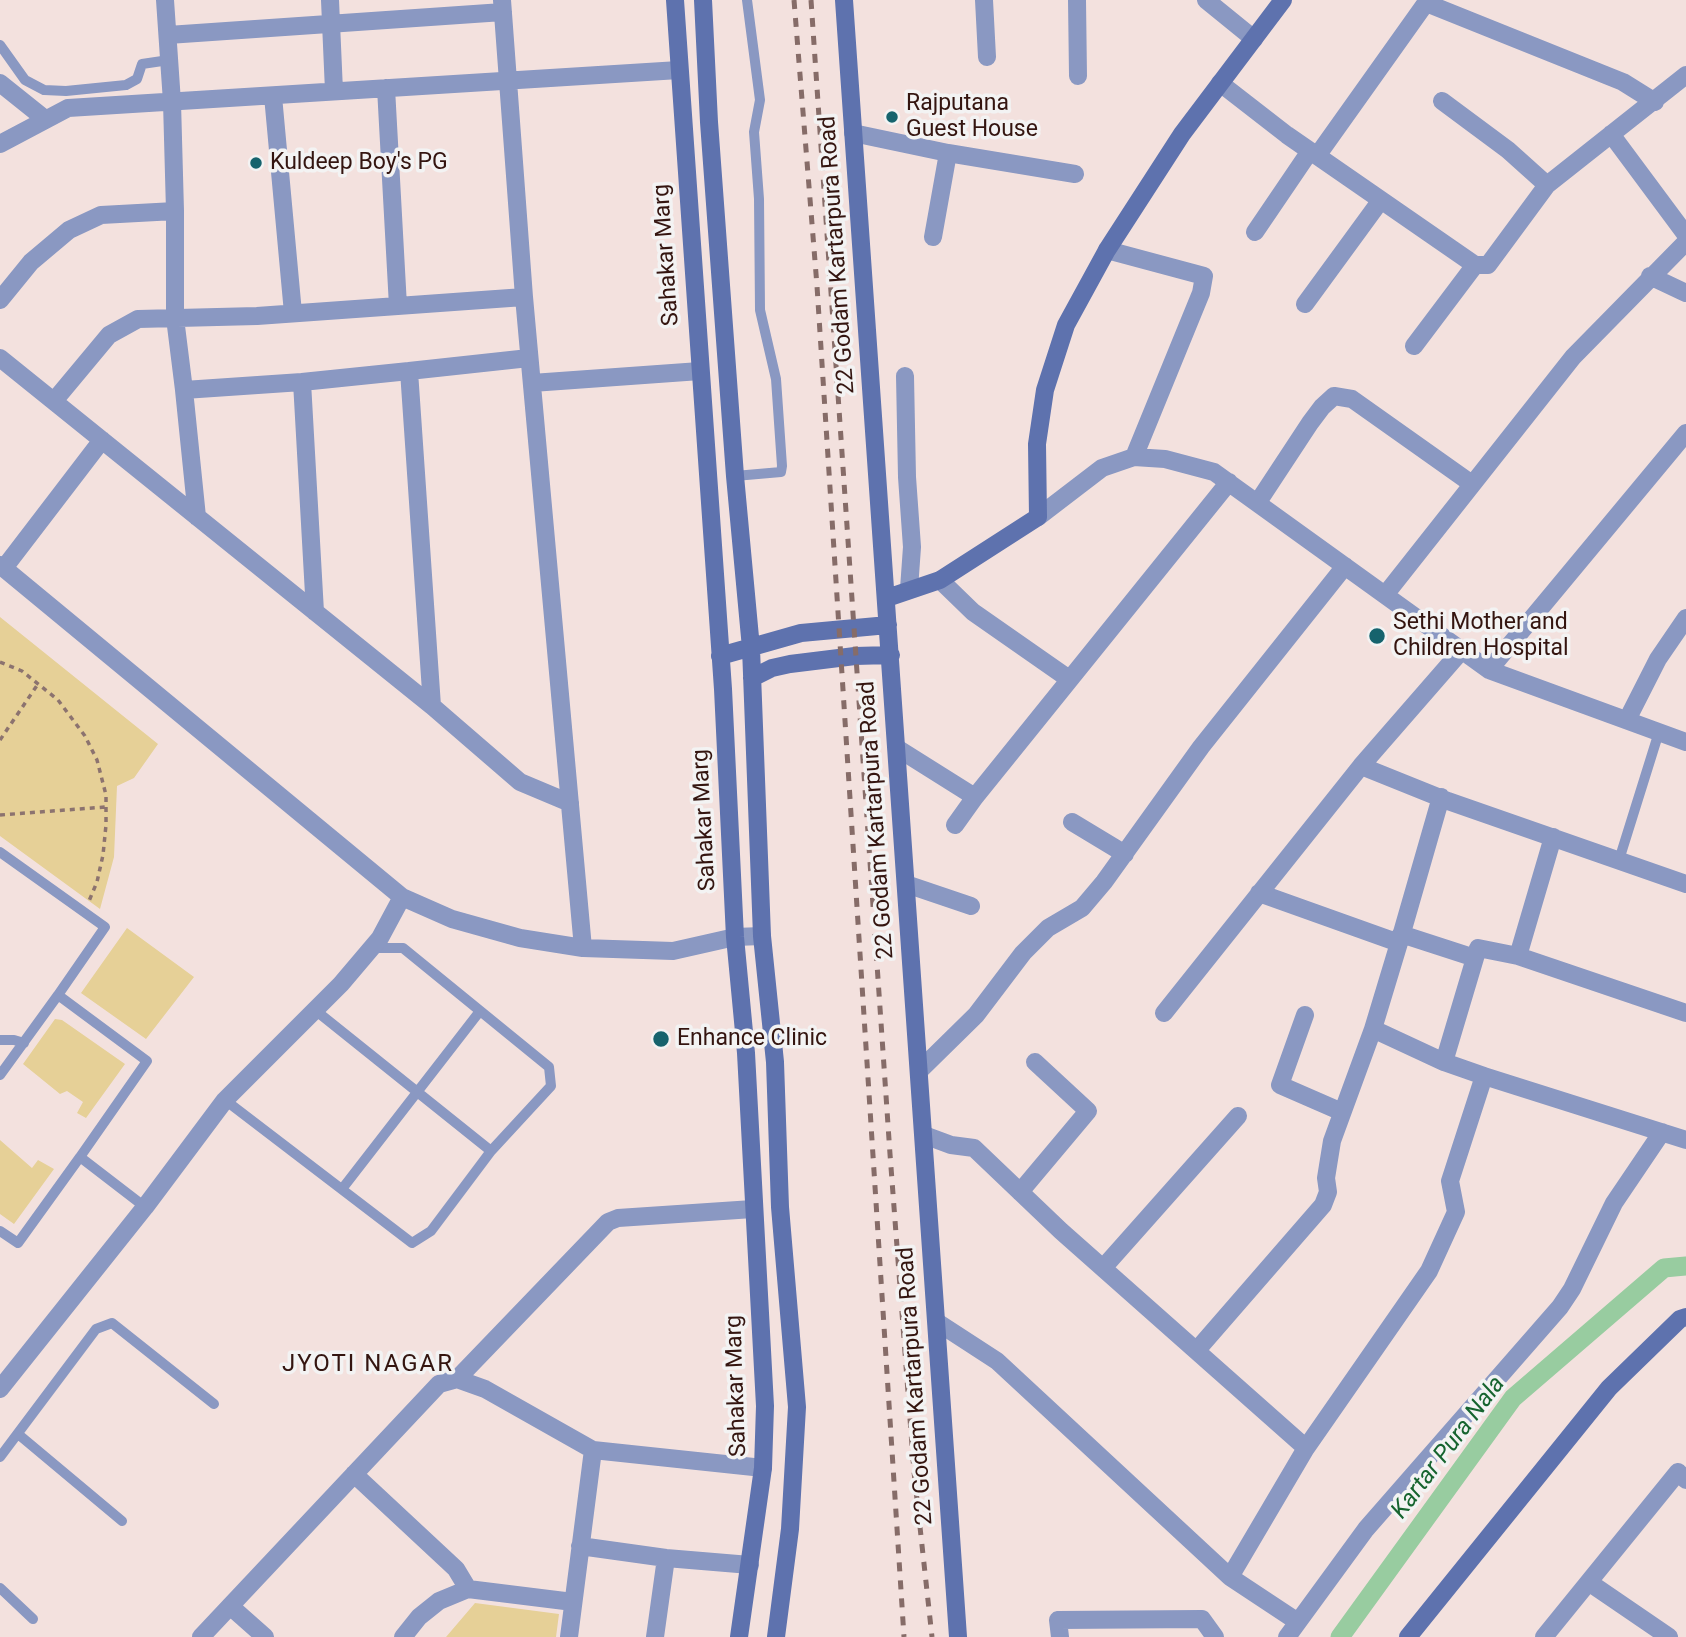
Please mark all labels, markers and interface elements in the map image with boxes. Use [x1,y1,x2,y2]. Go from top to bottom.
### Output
place label: Rajputana Guest House [906,90,1038,144]
marker: Rajputana Guest House [884,109,900,125]
street label: 22 Godam Kartarpura Road [815,115,861,395]
place label: Kuldeep Boy's PG [270,149,448,177]
marker: Kuldeep Boy's PG [248,155,264,171]
street label: Sahakar Marg [648,183,686,327]
place label: Sethi Mother and Children Hospital [1393,609,1569,663]
marker: Sethi Mother and Children Hospital [1367,626,1387,646]
street label: 22 Godam Kartarpura Road [854,680,900,960]
street label: Sahakar Marg [688,748,722,892]
place label: Enhance Clinic [677,1025,827,1053]
marker: Enhance Clinic [651,1029,671,1049]
street label: 22 Godam Kartarpura Road [893,1246,939,1526]
street label: Sahakar Marg [721,1315,753,1457]
district label: JYOTI NAGAR [283,1351,453,1379]
water label: Kartar Pura Nala [1386,1371,1512,1525]

